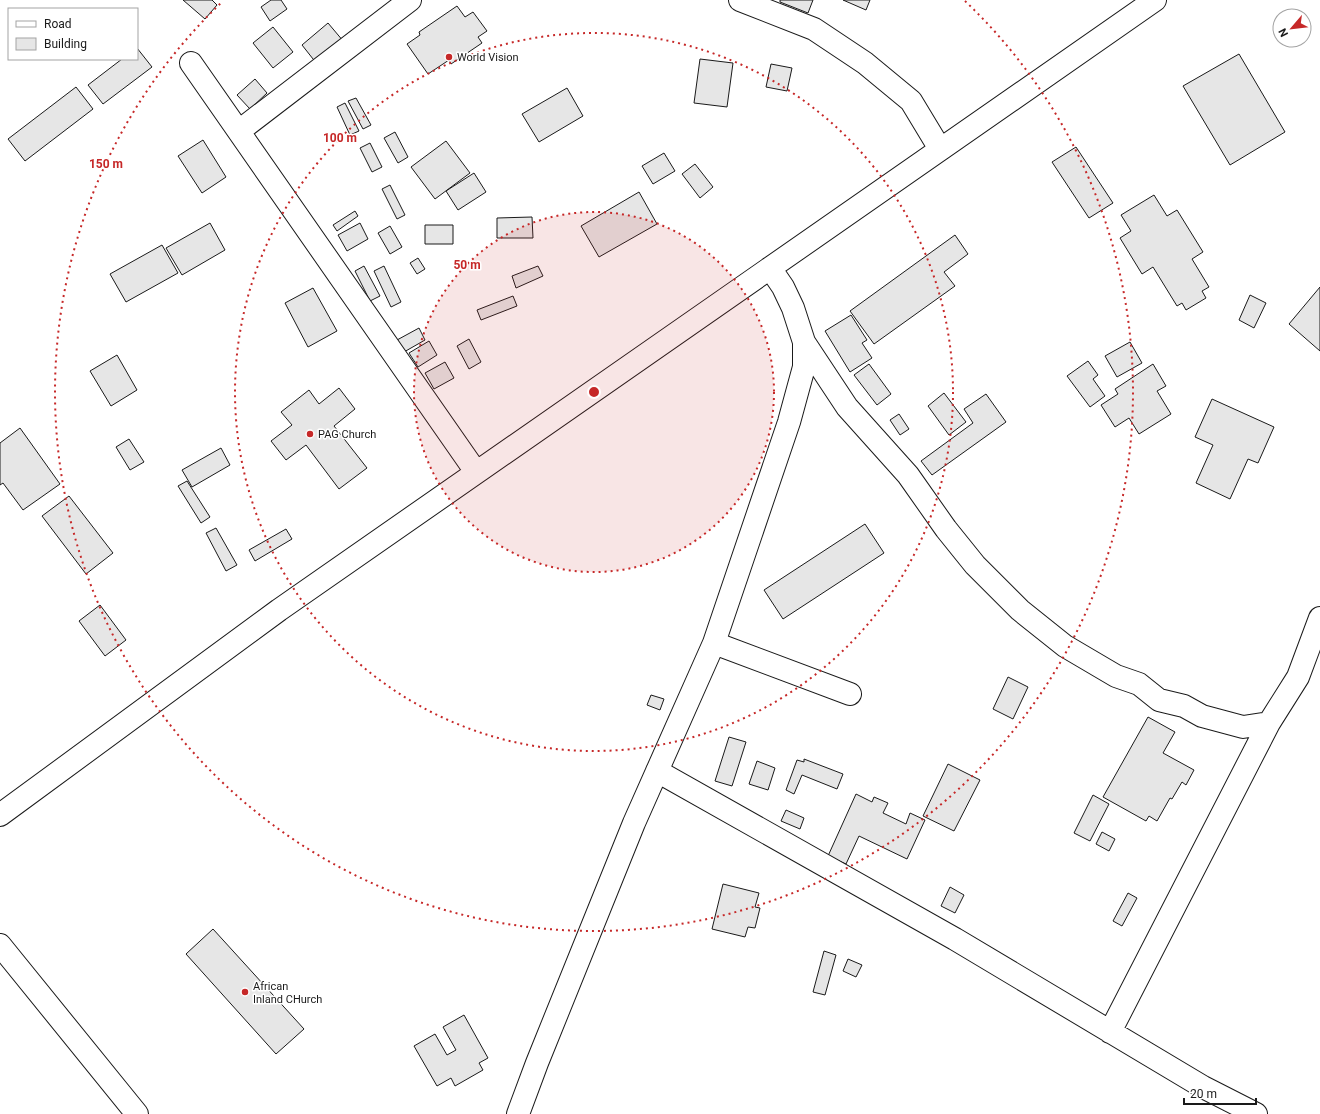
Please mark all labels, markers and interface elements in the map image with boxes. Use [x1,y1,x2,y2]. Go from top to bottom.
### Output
legend [8,8,138,60]
north arrow [1272,8,1312,48]
text: Road [44,17,72,31]
text: N [1276,26,1291,39]
text: Building [44,37,87,51]
place label: World Vision [457,51,519,64]
marker: World Vision [444,52,454,62]
text: 100 m [323,131,357,145]
text: 150 m [89,157,123,171]
text: 50 m [453,258,481,272]
centre of rings [587,385,601,399]
place label: PAG Church [318,428,376,441]
marker: PAG Church [305,429,315,439]
place label: African Inland CHurch [253,980,322,1006]
marker: African Inland CHurch [240,987,250,997]
scale bar [1184,1080,1256,1106]
text: 20 m [1190,1087,1217,1101]

